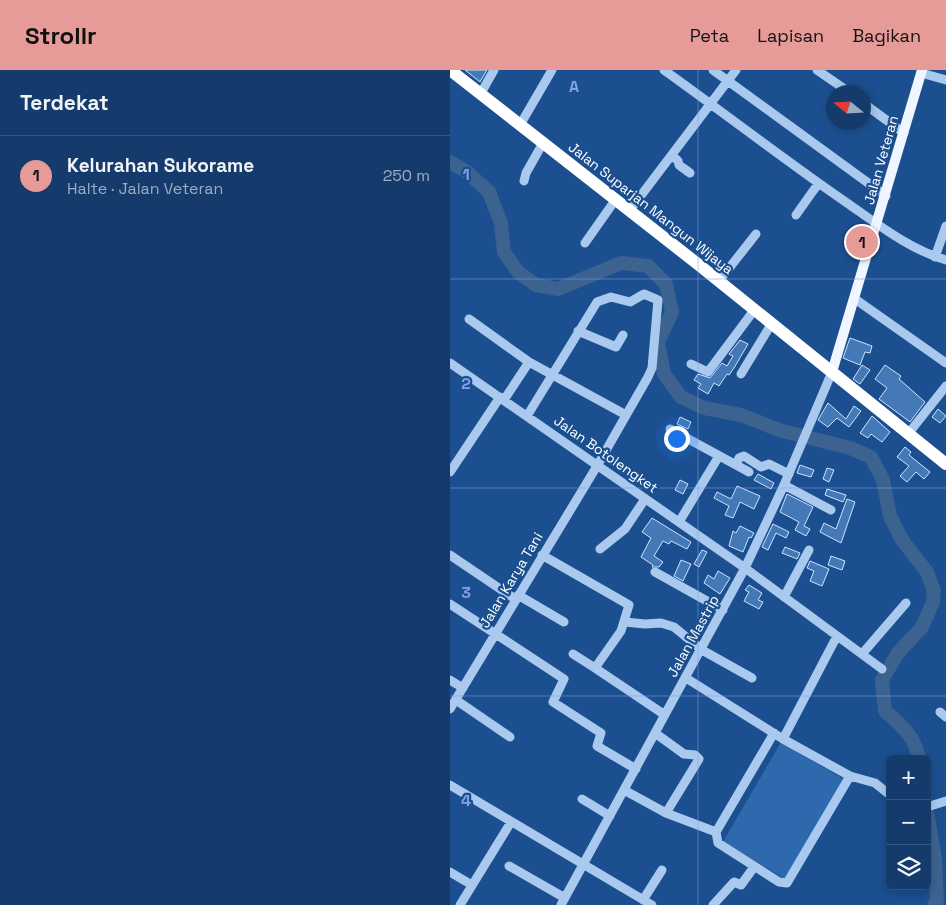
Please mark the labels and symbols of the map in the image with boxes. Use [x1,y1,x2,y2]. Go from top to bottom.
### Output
text: A [569,76,579,97]
north arrow [826,85,871,130]
street label: Jalan Veteran [860,113,902,207]
street label: Jalan Suparjan Mangun Wijaya [565,138,737,278]
text: 1 [462,164,470,185]
pin: 1 [846,223,878,261]
text: 2 [461,373,471,394]
street label: Jalan Botolengket [550,411,662,497]
your location [664,426,690,452]
street label: Jalan Karya Tani [475,529,547,631]
text: 3 [461,582,471,603]
street label: Jalan Mastrip [663,592,723,680]
text: 4 [461,790,471,811]

